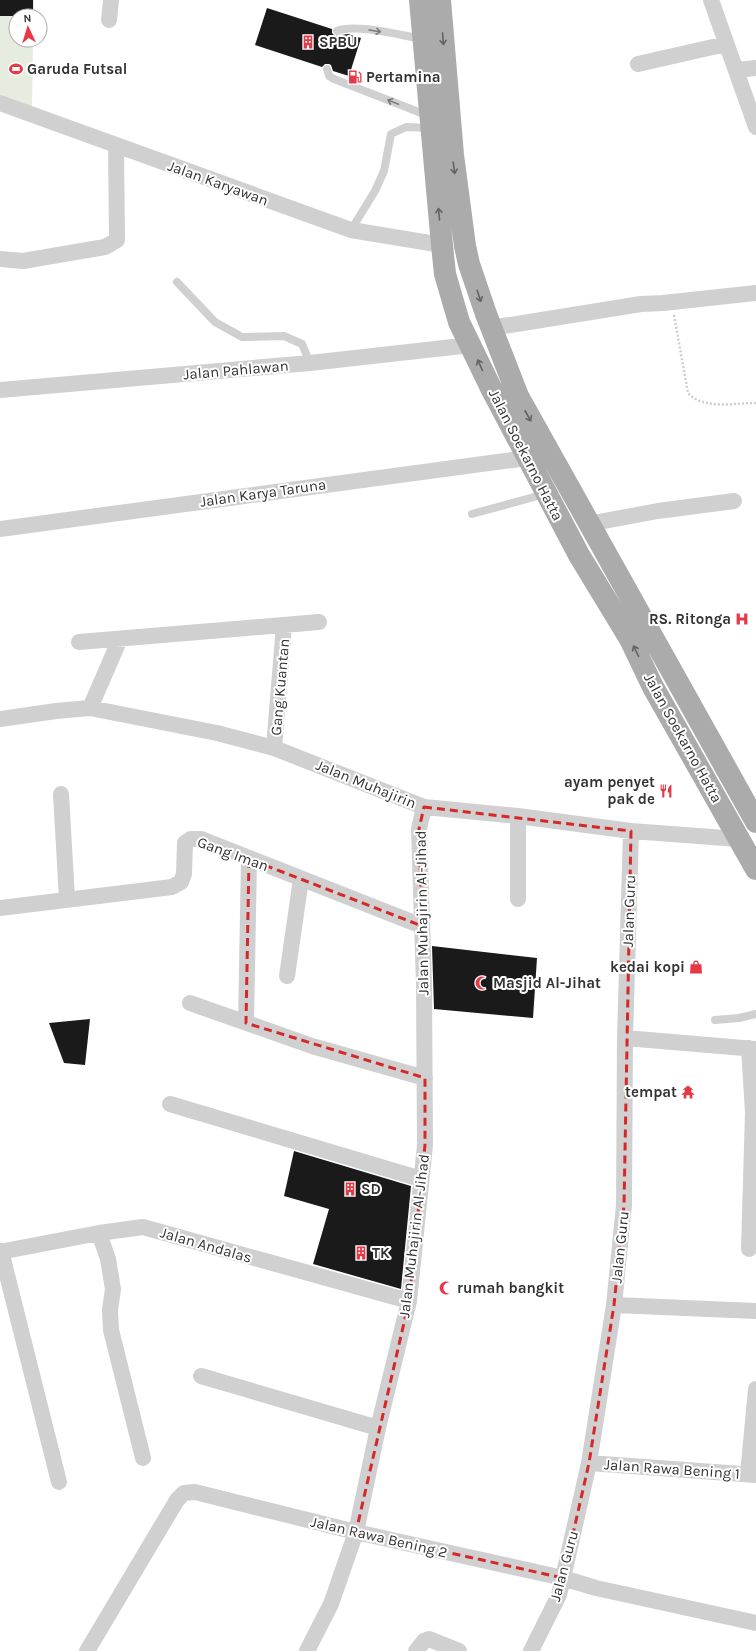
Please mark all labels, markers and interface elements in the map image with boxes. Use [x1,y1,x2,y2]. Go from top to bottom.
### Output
north arrow [8,8,48,48]
text: N [23,12,32,25]
one-way arrow [369,28,382,36]
one-way arrow [440,32,447,45]
place label: SPBU [319,33,357,51]
building icon: SPBU [300,34,316,50]
place label: Garuda Futsal [27,60,127,78]
sports icon: Garuda Futsal [8,61,24,77]
place label: Pertamina [366,68,441,86]
fuel station icon: Pertamina [347,69,363,85]
one-way arrow [388,98,400,106]
street label: Jalan Karyawan [165,156,271,210]
one-way arrow [450,161,458,174]
one-way arrow [435,208,442,221]
one-way arrow [476,289,484,301]
street label: Jalan Pahlawan [183,356,289,384]
one-way arrow [476,360,483,372]
street label: Jalan Soekarno Hatta [485,386,567,524]
one-way arrow [525,410,533,422]
street label: Jalan Karya Taruna [199,475,327,511]
place label: RS. Ritonga [649,610,731,628]
hospital icon: RS. Ritonga [734,611,750,627]
street label: Gang Kuantan [267,638,293,736]
one-way arrow [632,646,639,658]
street label: Jalan Soekarno Hatta [640,670,726,806]
street label: Jalan Muhajirin [313,756,419,812]
place label: ayam penyet pak de [564,773,655,808]
restaurant icon: ayam penyet pak de [658,783,674,799]
street label: Jalan Muhajirin Al-Jihad [412,830,432,996]
street label: Gang Iman [195,833,271,875]
street label: Jalan Guru [619,874,639,948]
place label: kedai kopi [610,958,685,976]
shop icon: kedai kopi [688,959,704,975]
place label: Masjid Al-Jihat [493,974,601,992]
mosque icon: Masjid Al-Jihat [474,975,490,991]
place label: tempat [625,1083,677,1101]
temple icon: tempat [680,1084,696,1100]
street label: Jalan Muhajirin Al-Jihad [395,1153,433,1319]
place label: SD [361,1180,381,1198]
building icon: SD [342,1181,358,1197]
street label: Jalan Guru [607,1210,633,1284]
street label: Jalan Andalas [158,1223,254,1267]
place label: TK [372,1244,390,1262]
building icon: TK [353,1245,369,1261]
place label: rumah bangkit [457,1279,564,1297]
mosque icon: rumah bangkit [438,1280,454,1296]
street label: Jalan Rawa Bening 1 [603,1455,741,1483]
street label: Jalan Rawa Bening 2 [309,1513,449,1561]
street label: Jalan Guru [546,1529,582,1603]

